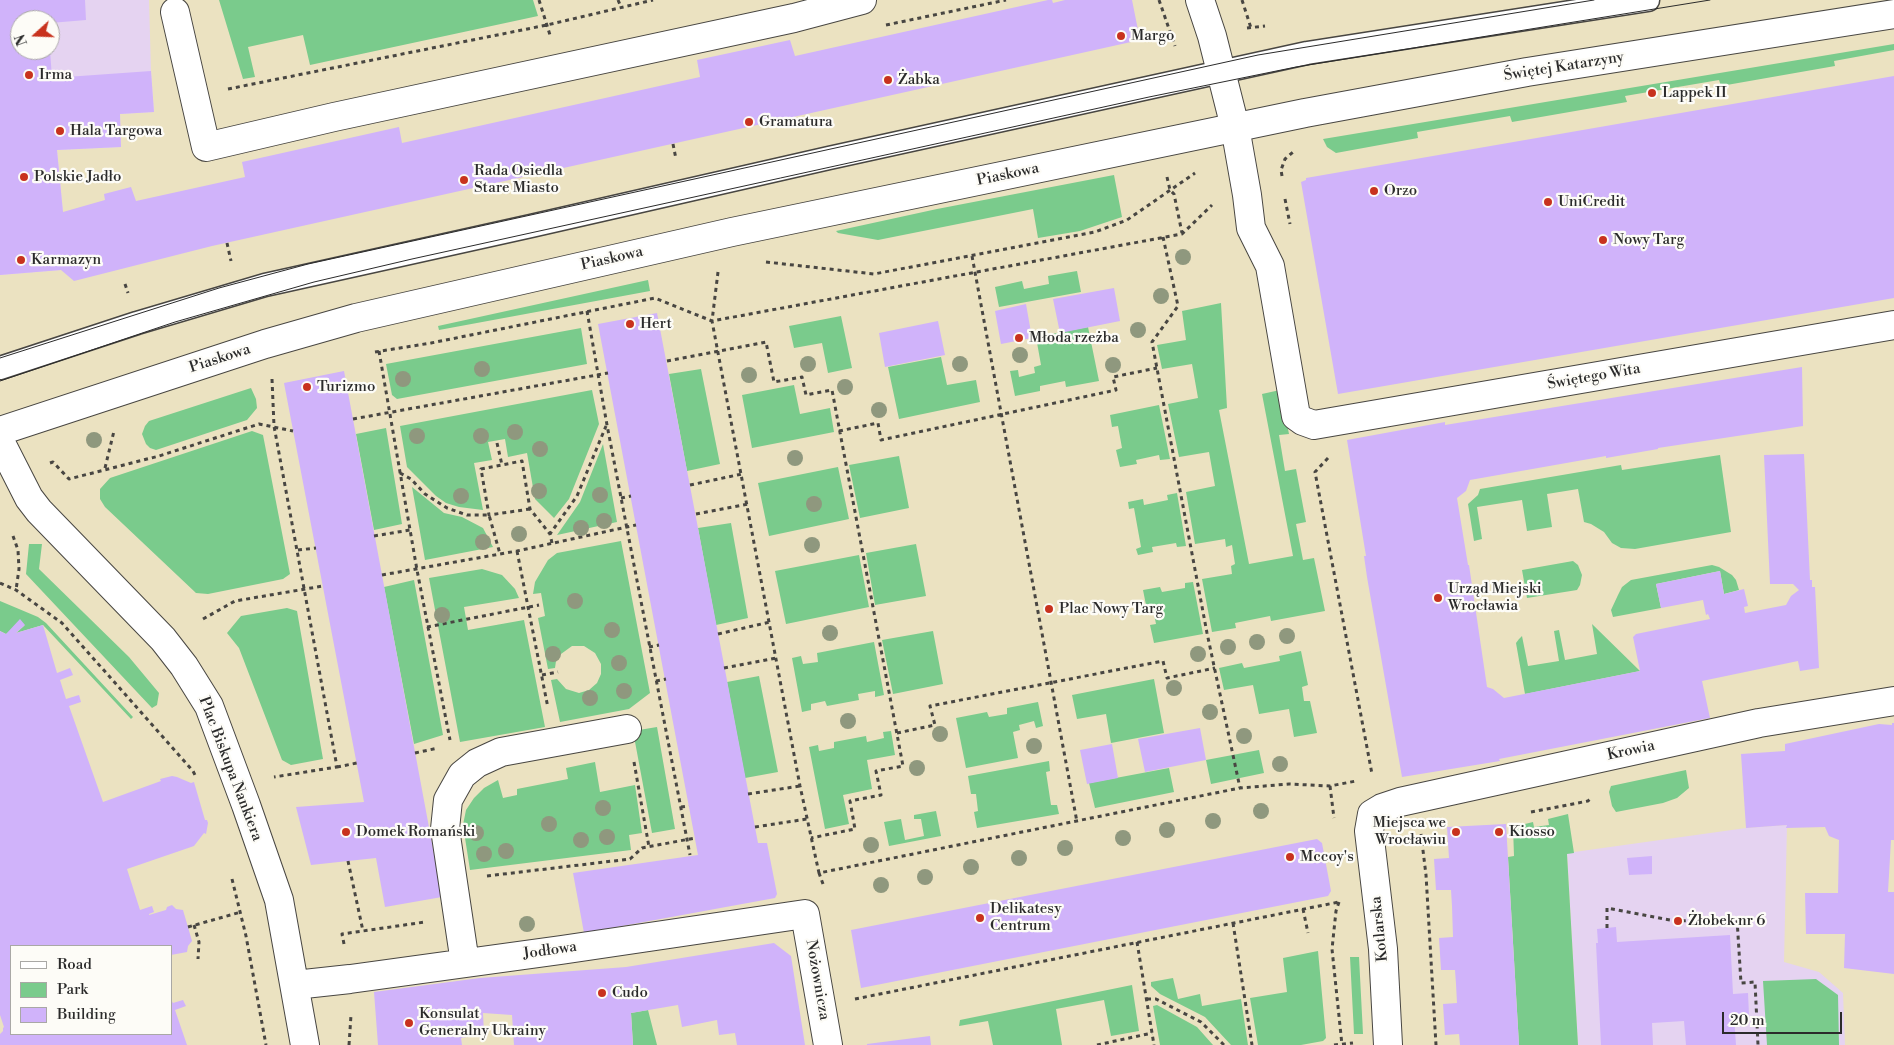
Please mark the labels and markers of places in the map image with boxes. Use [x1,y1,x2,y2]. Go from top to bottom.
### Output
place label: Margo [1131,27,1174,45]
marker: Margo [1115,30,1127,42]
place label: Irma [39,66,72,84]
marker: Irma [23,69,35,81]
place label: Żabka [898,71,940,89]
marker: Żabka [882,74,894,86]
place label: Lappek II [1662,84,1727,102]
marker: Lappek II [1646,87,1658,99]
place label: Gramatura [759,113,833,131]
marker: Gramatura [743,116,755,128]
place label: Hala Targowa [70,122,162,140]
marker: Hala Targowa [54,125,66,137]
place label: Rada Osiedla Stare Miasto [474,162,563,197]
place label: Polskie Jadło [34,168,121,186]
marker: Polskie Jadło [18,171,30,183]
marker: Rada Osiedla Stare Miasto [458,174,470,186]
place label: Orƶo [1384,182,1417,200]
marker: Orƶo [1368,185,1380,197]
place label: UniCredit [1558,193,1625,211]
marker: UniCredit [1542,196,1554,208]
place label: Nowy Targ [1613,231,1684,249]
marker: Nowy Targ [1597,234,1609,246]
place label: Karmazyn [31,251,101,269]
marker: Karmazyn [15,254,27,266]
place label: Hert [640,315,672,333]
marker: Hert [624,318,636,330]
place label: Młoda rzeżba [1029,329,1119,347]
marker: Młoda rzeżba [1013,332,1025,344]
place label: Turizmo [317,378,375,396]
marker: Turizmo [301,381,313,393]
place label: Urząd Miejski Wrocławia [1448,580,1542,615]
marker: Urząd Miejski Wrocławia [1432,592,1444,604]
place label: Plac Nowy Targ [1059,600,1163,618]
marker: Plac Nowy Targ [1043,603,1055,615]
place label: Miejsca we Wrocławiu [1373,814,1446,849]
place label: Domek Romański [356,823,475,841]
place label: Kiosso [1509,823,1555,841]
marker: Domek Romański [340,826,352,838]
marker: Miejsca we Wrocławiu [1450,826,1462,838]
marker: Kiosso [1493,826,1505,838]
place label: Mccoy's [1300,848,1354,866]
marker: Mccoy's [1284,851,1296,863]
place label: Delikatesy Centrum [990,900,1061,935]
marker: Delikatesy Centrum [974,912,986,924]
place label: Żłobek nr 6 [1688,912,1765,930]
marker: Żłobek nr 6 [1672,915,1684,927]
place label: Cudo [612,984,648,1002]
marker: Cudo [596,987,608,999]
place label: Konsulat Generalny Ukrainy [419,1005,546,1040]
marker: Konsulat Generalny Ukrainy [403,1017,415,1029]

